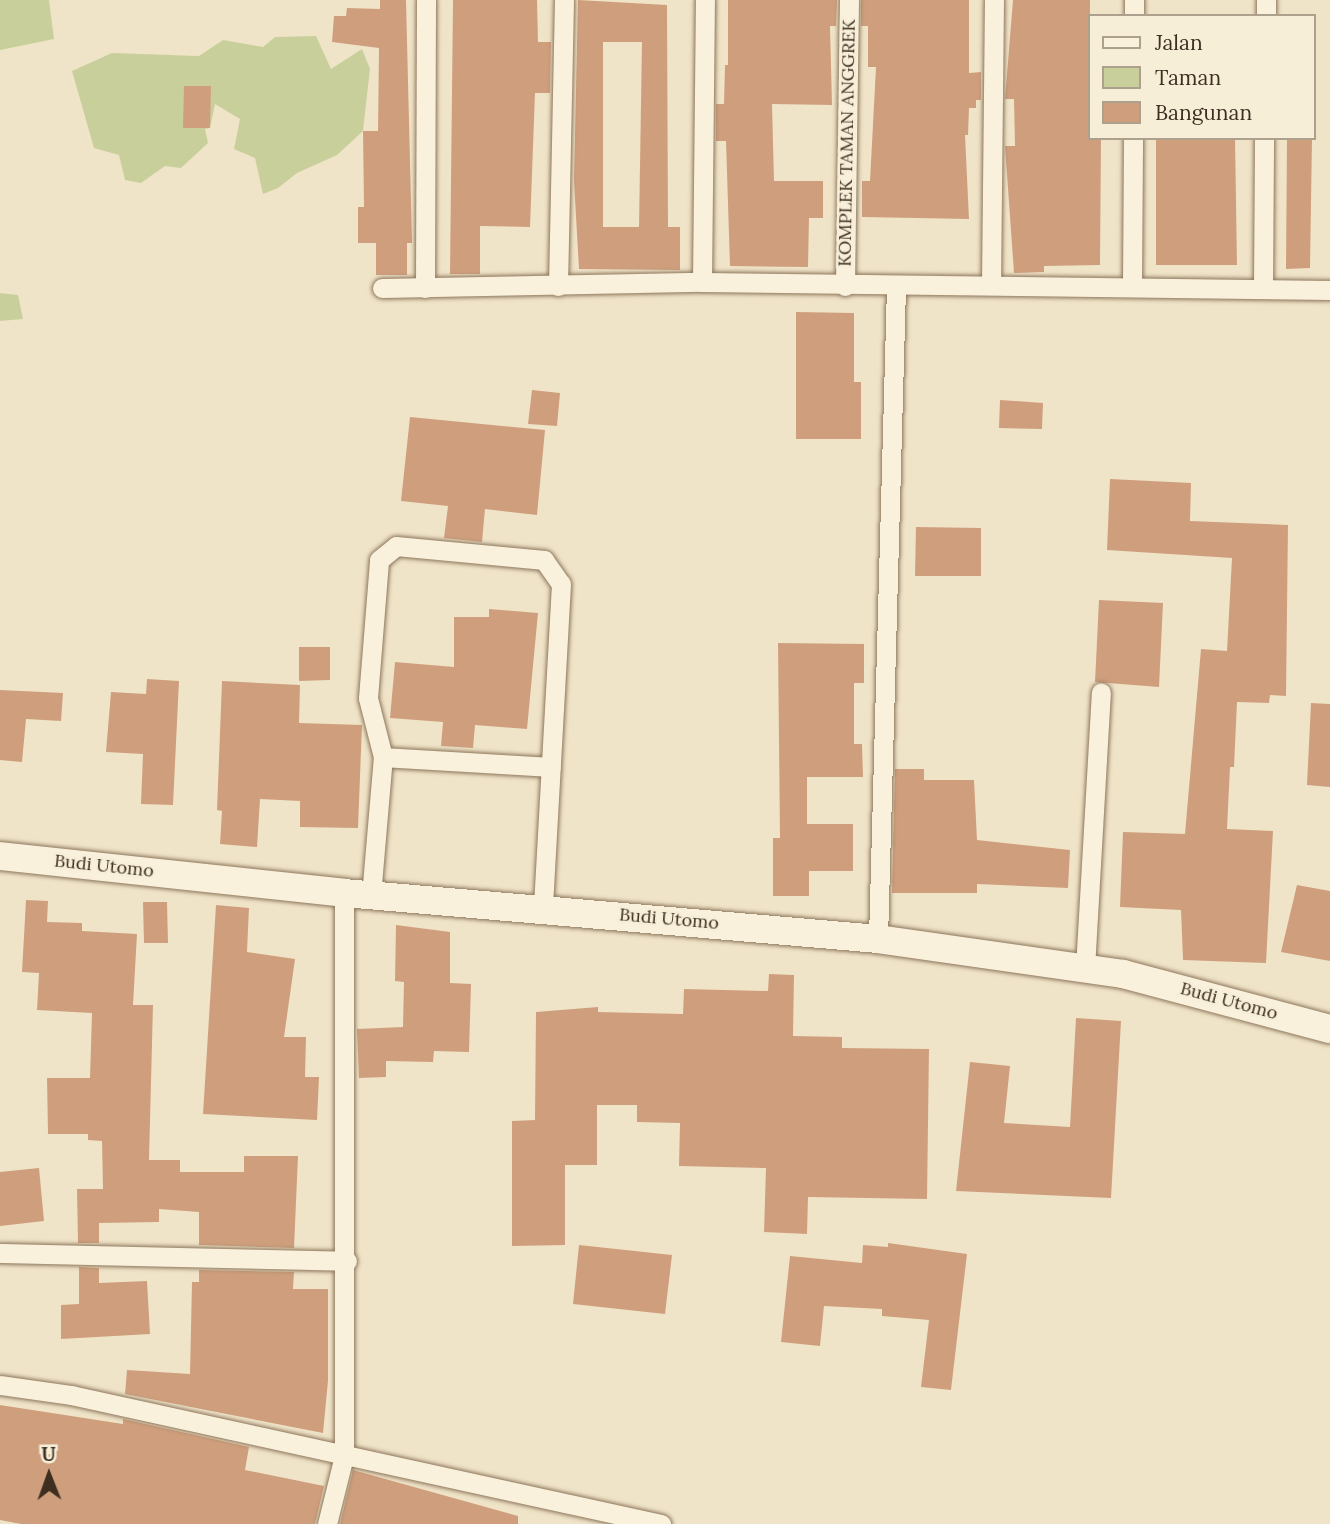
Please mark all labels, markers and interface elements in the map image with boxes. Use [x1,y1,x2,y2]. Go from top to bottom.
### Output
legend [1088,14,1316,140]
street label: KOMPLEK TAMAN ANGGREK [834,19,860,267]
text: Jalan [1155,29,1203,56]
text: Taman [1155,64,1221,91]
text: Bangunan [1155,99,1252,126]
street label: Budi Utomo [53,850,155,882]
street label: Budi Utomo [618,904,720,934]
street label: Budi Utomo [1178,978,1280,1024]
north arrow [14,1440,84,1510]
text: U [41,1442,56,1466]

